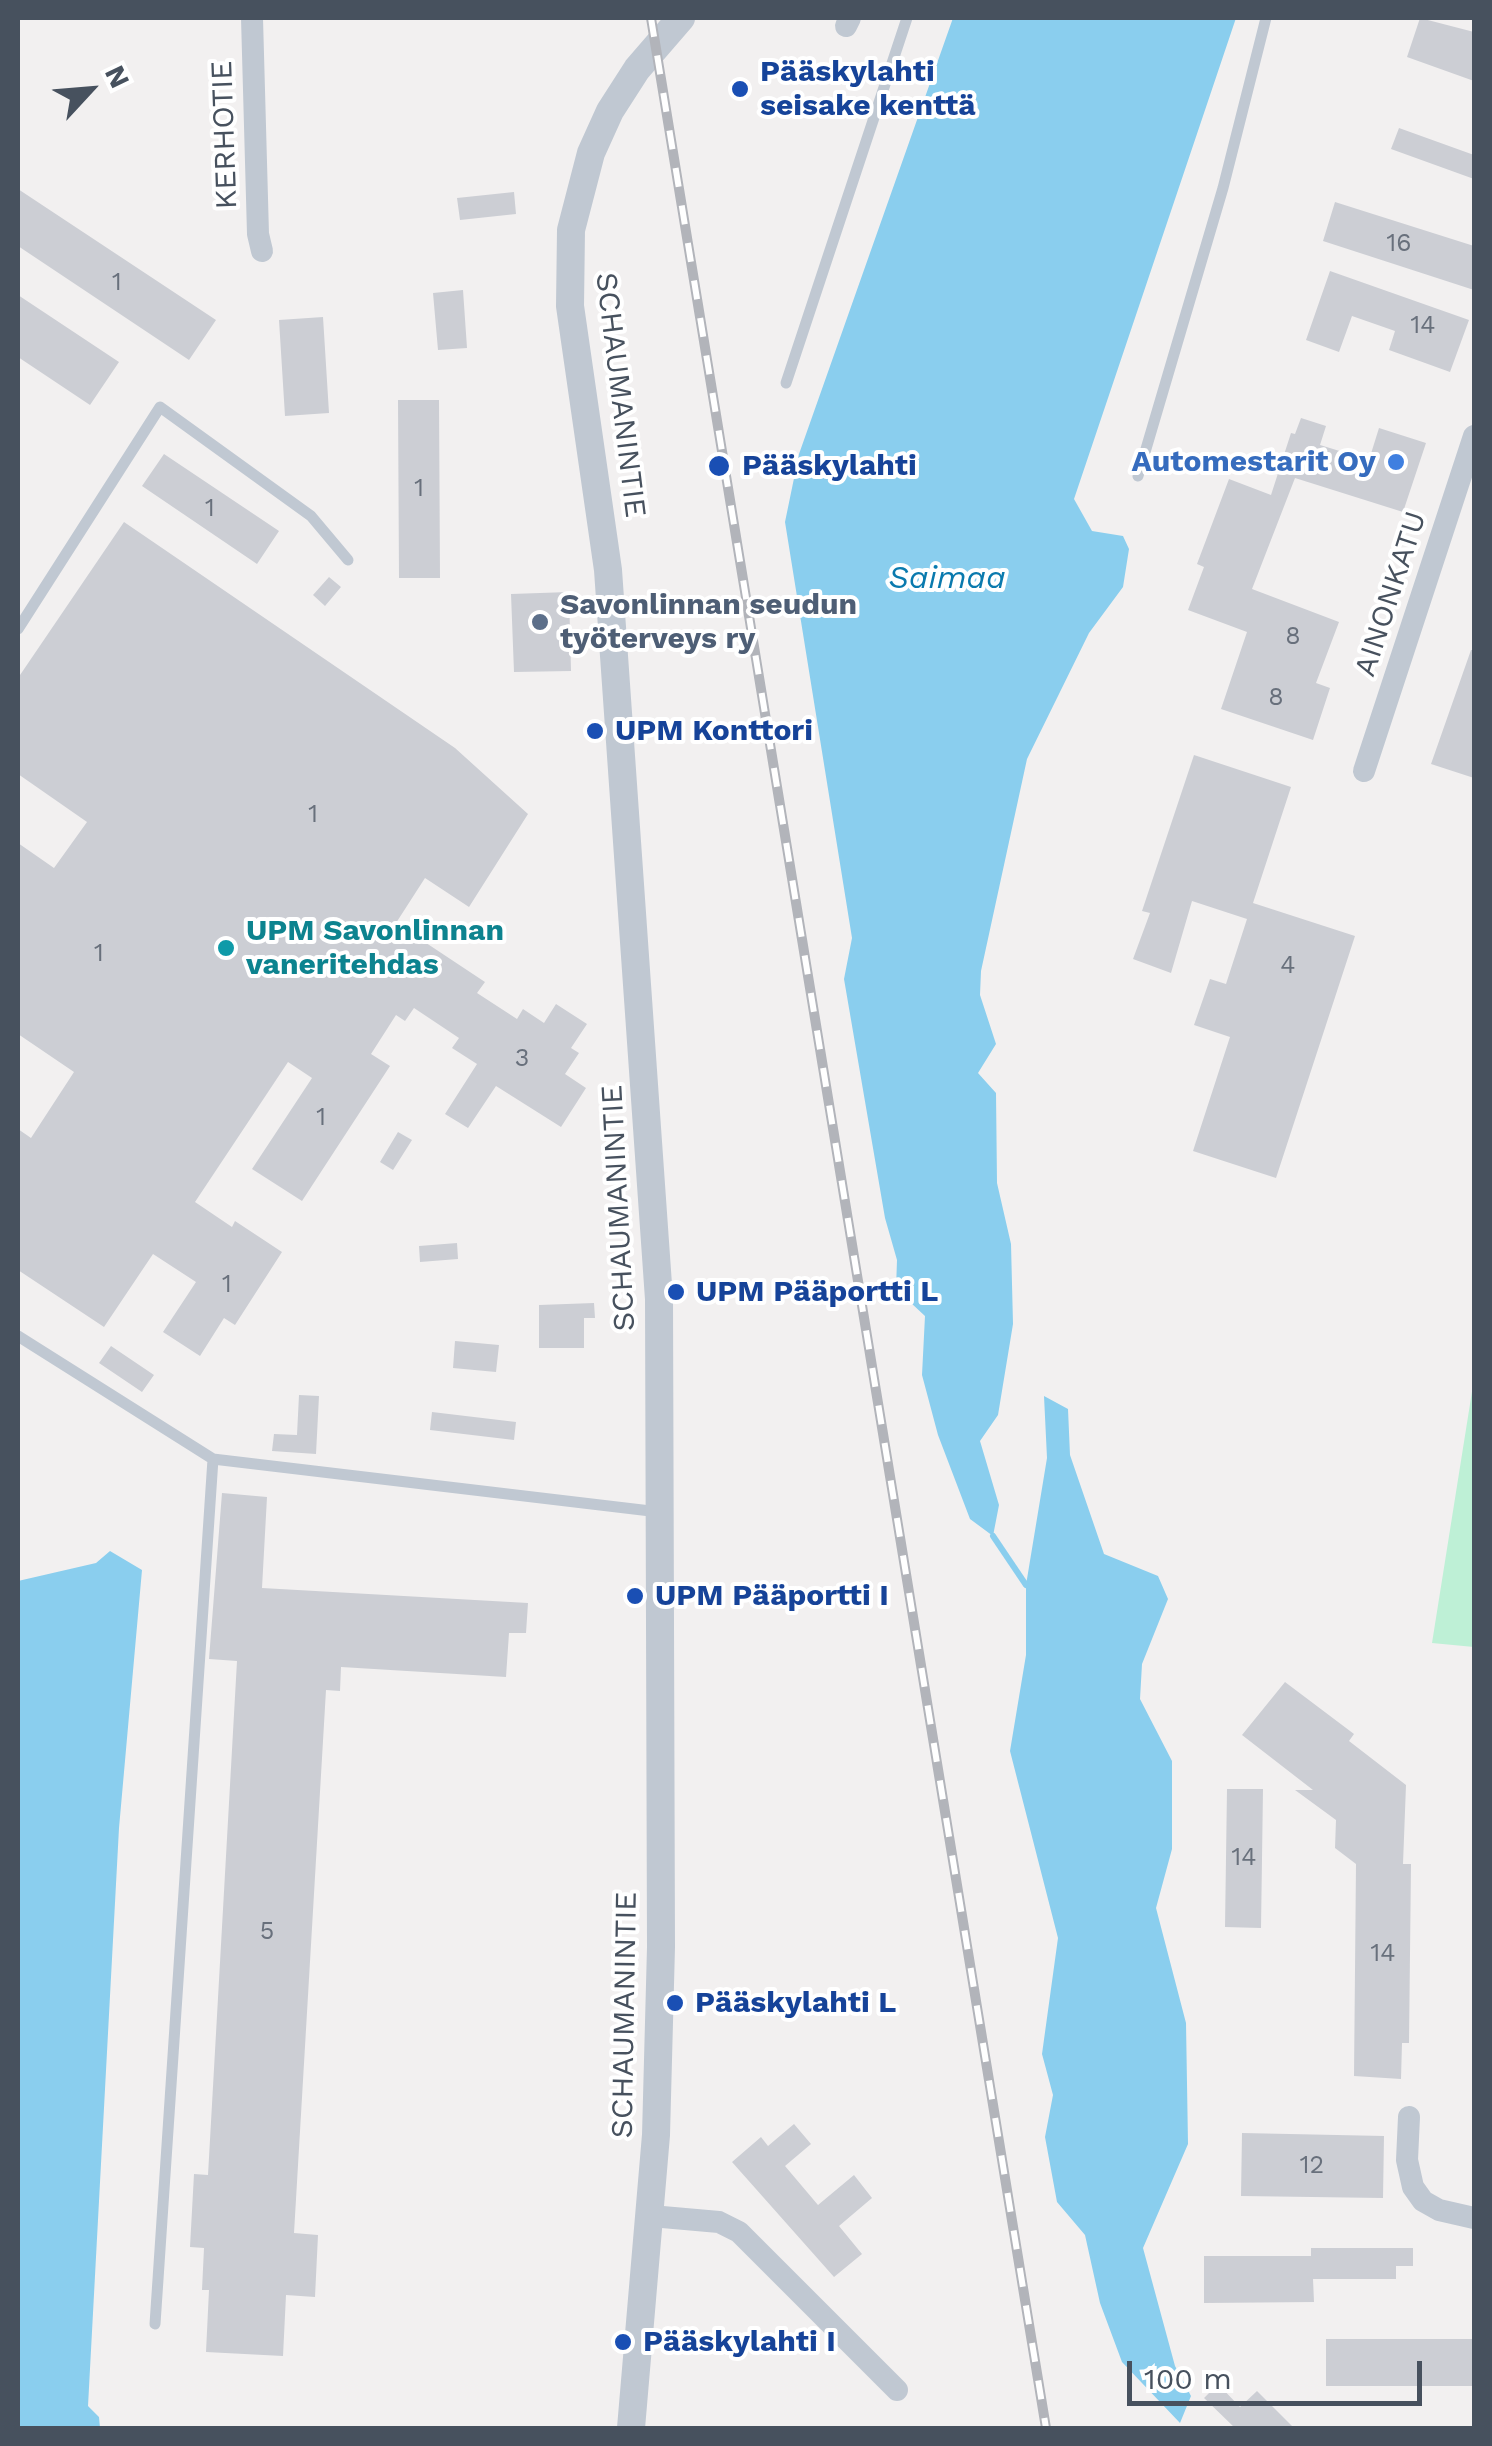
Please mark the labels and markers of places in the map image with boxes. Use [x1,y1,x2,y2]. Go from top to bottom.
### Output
place label: Pääskylahti seisake kenttä [760,54,976,124]
marker: Pääskylahti seisake kenttä [729,78,751,100]
place label: Automestarit Oy [1132,444,1376,480]
place label: Pääskylahti [742,448,917,484]
marker: Automestarit Oy [1385,451,1407,473]
marker: Pääskylahti [706,453,732,479]
place label: Savonlinnan seudun työterveys ry [560,587,857,658]
marker: Savonlinnan seudun työterveys ry [529,611,551,633]
place label: UPM Konttori [615,713,813,749]
marker: UPM Konttori [584,720,606,742]
place label: UPM Savonlinnan vaneritehdas [246,913,504,984]
marker: UPM Savonlinnan vaneritehdas [215,937,237,959]
place label: UPM Pääportti L [696,1274,938,1310]
marker: UPM Pääportti L [665,1281,687,1303]
place label: UPM Pääportti I [655,1578,889,1614]
marker: UPM Pääportti I [624,1585,646,1607]
place label: Pääskylahti L [695,1985,896,2021]
marker: Pääskylahti L [664,1992,686,2014]
place label: Pääskylahti I [643,2324,836,2360]
marker: Pääskylahti I [612,2331,634,2353]

